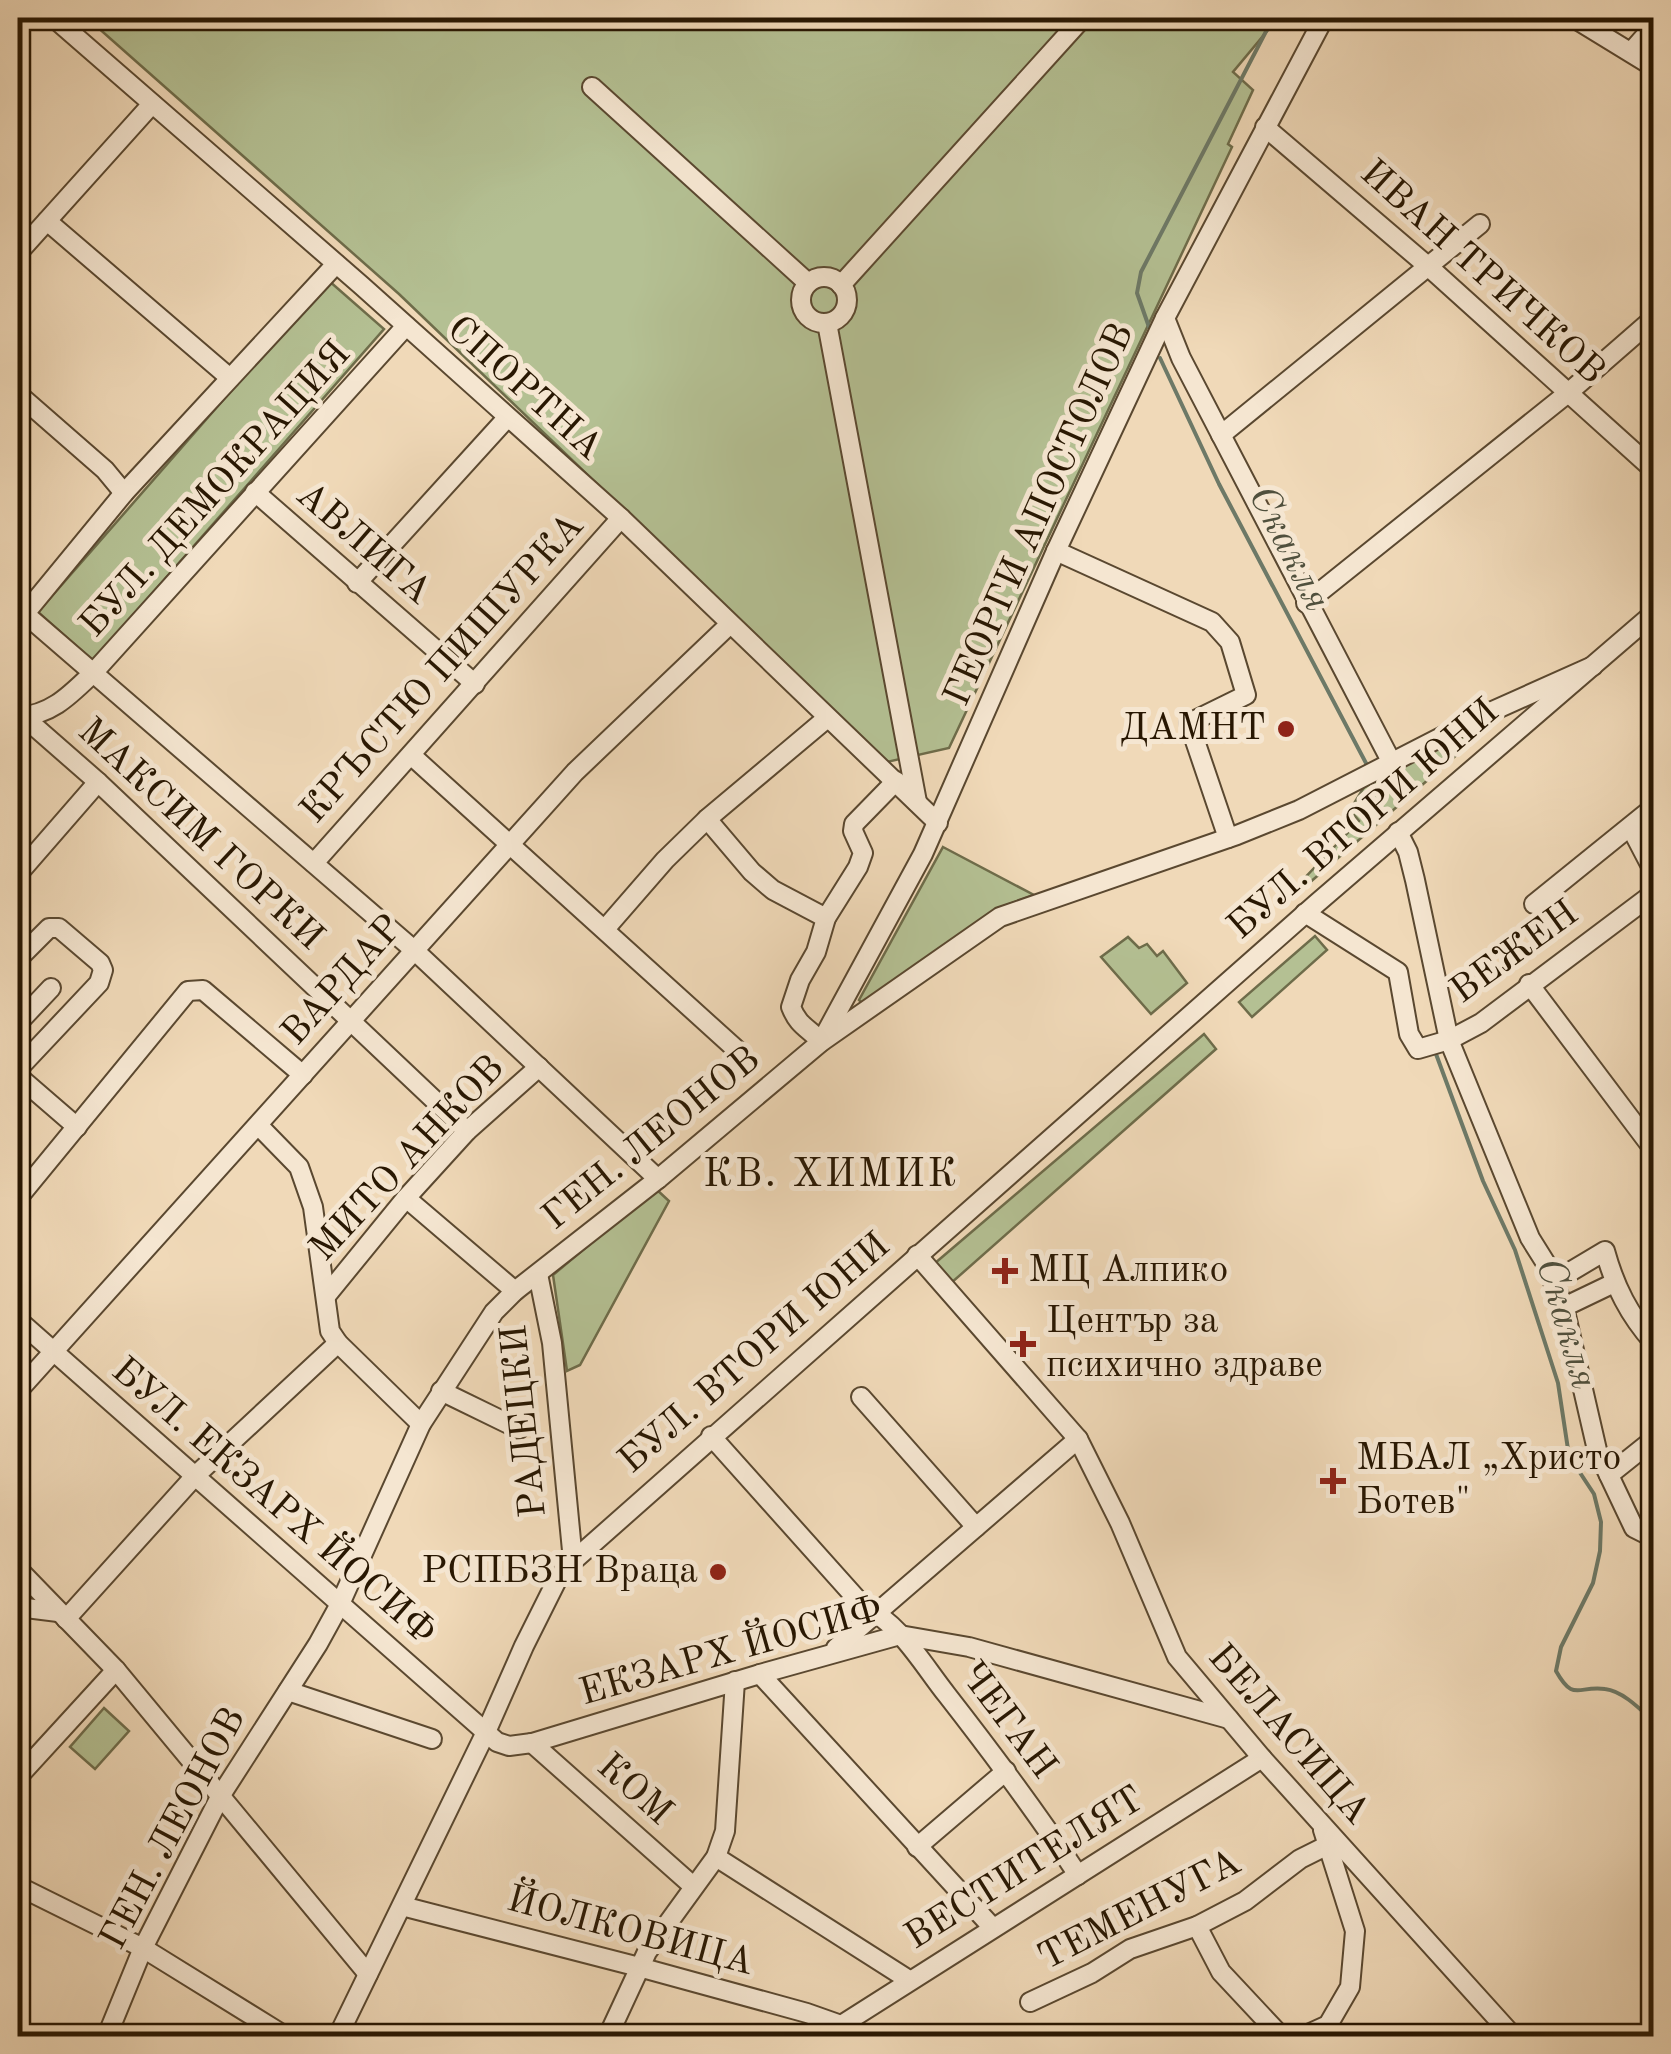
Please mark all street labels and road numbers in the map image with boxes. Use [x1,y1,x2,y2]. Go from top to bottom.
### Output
street label: ИВАН ТРИЧКОВ [1353,154,1611,392]
street label: СПОРТНА [439,310,609,468]
street label: ГЕОРГИ АПОСТОЛОВ [938,318,1142,712]
street label: БУЛ. ДЕМОКРАЦИЯ [74,335,358,645]
street label: АВЛИГА [288,476,438,612]
street label: КРЪСТЮ ПИШУРКА [294,507,592,831]
street label: БУЛ. ВТОРИ ЮНИ [1222,693,1506,947]
street label: МАКСИМ ГОРКИ [70,712,330,958]
street label: ВЕЖЕН [1444,894,1586,1012]
street label: ВАРДАР [275,909,411,1053]
street label: ГЕН. ЛЕОНОВ [536,1040,768,1238]
street label: МИТО АНКОВ [304,1049,512,1269]
street label: БУЛ. ВТОРИ ЮНИ [613,1227,897,1481]
street label: РАДЕЦКИ [496,1323,554,1519]
street label: БУЛ. ЕКЗАРХ ЙОСИФ [104,1345,447,1653]
street label: ЕКЗАРХ ЙОСИФ [573,1583,886,1713]
street label: БЕЛАСИЦА [1200,1638,1376,1832]
street label: ЧЕГАН [951,1656,1063,1786]
street label: ГЕН. ЛЕОНОВ [94,1702,254,1956]
street label: КОМ [589,1747,679,1833]
street label: ВЕСТИТЕЛЯТ [899,1781,1151,1957]
street label: ТЕМЕНУГА [1033,1844,1247,1978]
street label: ЙОЛКОВИЦА [503,1873,760,1983]

